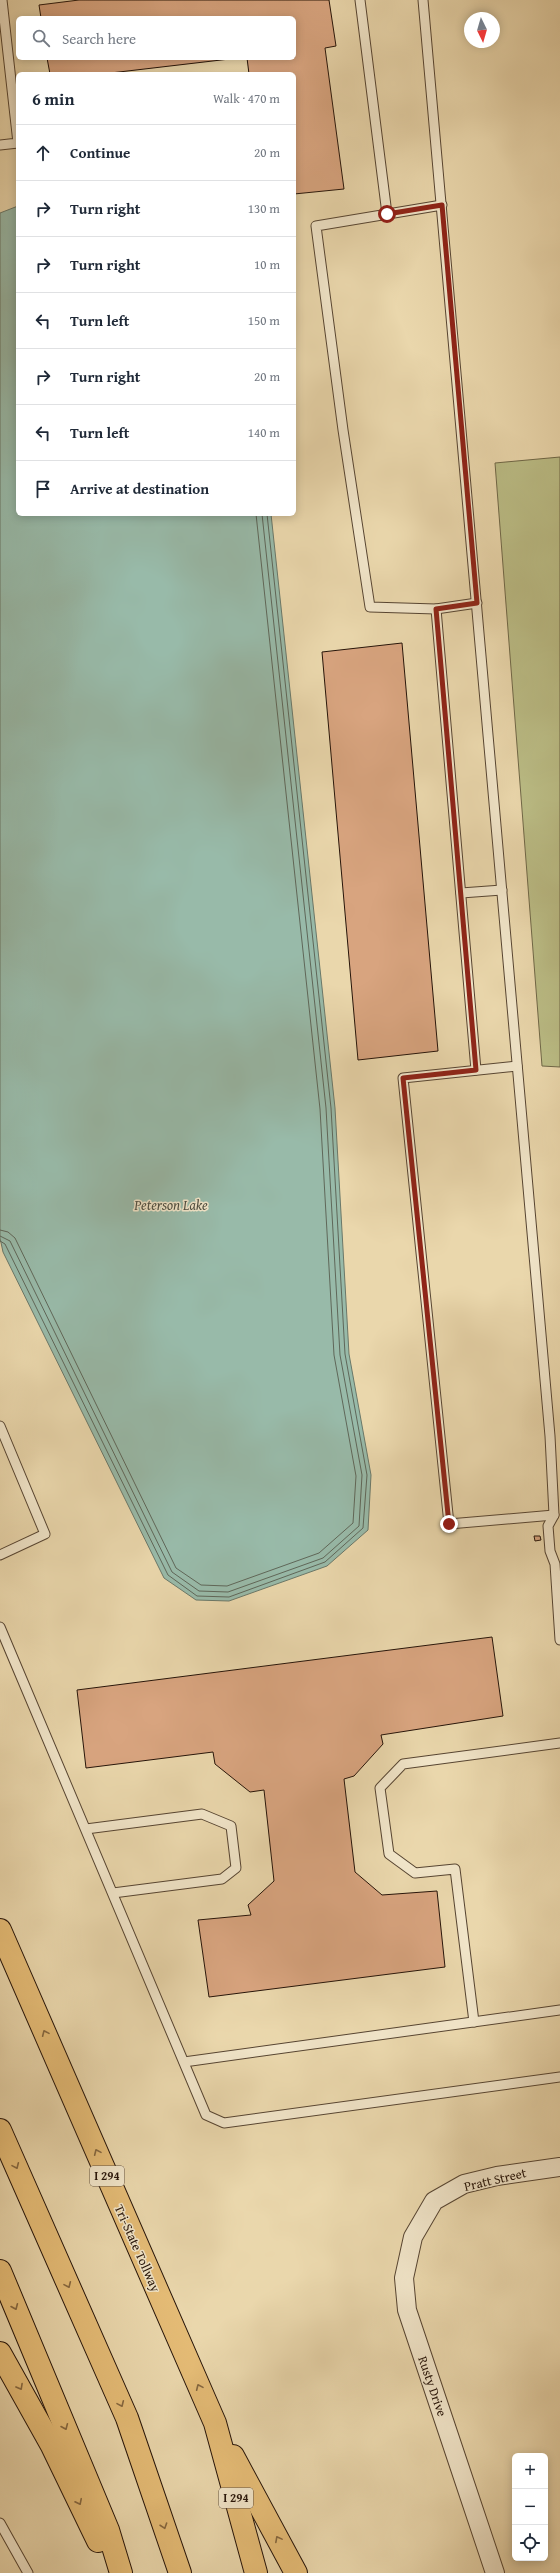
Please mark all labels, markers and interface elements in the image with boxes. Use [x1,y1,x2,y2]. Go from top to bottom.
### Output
north arrow [464,12,500,48]
search box [16,16,296,60]
icon: search [30,27,52,49]
text: Search here [62,28,136,49]
text: 6 min [32,86,74,111]
text: Walk · 470 m [213,89,280,108]
icon: ahead [32,142,54,164]
text: Continue [70,142,131,163]
text: 20 m [254,143,280,162]
icon: right [32,198,54,220]
text: Turn right [70,198,141,219]
text: 130 m [248,199,280,218]
route start [378,205,396,223]
icon: right [32,254,54,276]
text: Turn right [70,254,141,275]
text: 10 m [254,255,280,274]
icon: left [32,310,54,332]
text: Turn left [70,310,129,331]
text: 150 m [248,311,280,330]
icon: right [32,366,54,388]
text: Turn right [70,366,141,387]
text: 20 m [254,367,280,386]
icon: left [32,422,54,444]
text: Turn left [70,422,129,443]
text: 140 m [248,423,280,442]
icon: arrive [32,478,54,500]
text: Arrive at destination [70,478,209,499]
water label: Peterson Lake [133,1195,208,1215]
route end [440,1515,458,1533]
one-way arrow [42,2030,50,2038]
one-way arrow [94,2149,102,2157]
one-way arrow [11,2161,19,2169]
street label: Pratt Street [462,2163,528,2196]
road number: I 294 [90,2166,124,2186]
street label: Tri-State Tollway [110,2202,166,2295]
one-way arrow [63,2280,71,2288]
one-way arrow [10,2302,18,2310]
street label: Rusty Drive [413,2353,452,2419]
one-way arrow [15,2382,22,2390]
one-way arrow [196,2384,204,2392]
one-way arrow [116,2399,124,2407]
one-way arrow [60,2422,68,2430]
map controls [512,2453,548,2561]
button: + [512,2453,548,2489]
road number: I 294 [219,2488,253,2508]
button: − [512,2489,548,2525]
one-way arrow [74,2498,82,2505]
one-way arrow [159,2523,168,2530]
button: locate [512,2525,548,2561]
one-way arrow [275,2536,282,2543]

